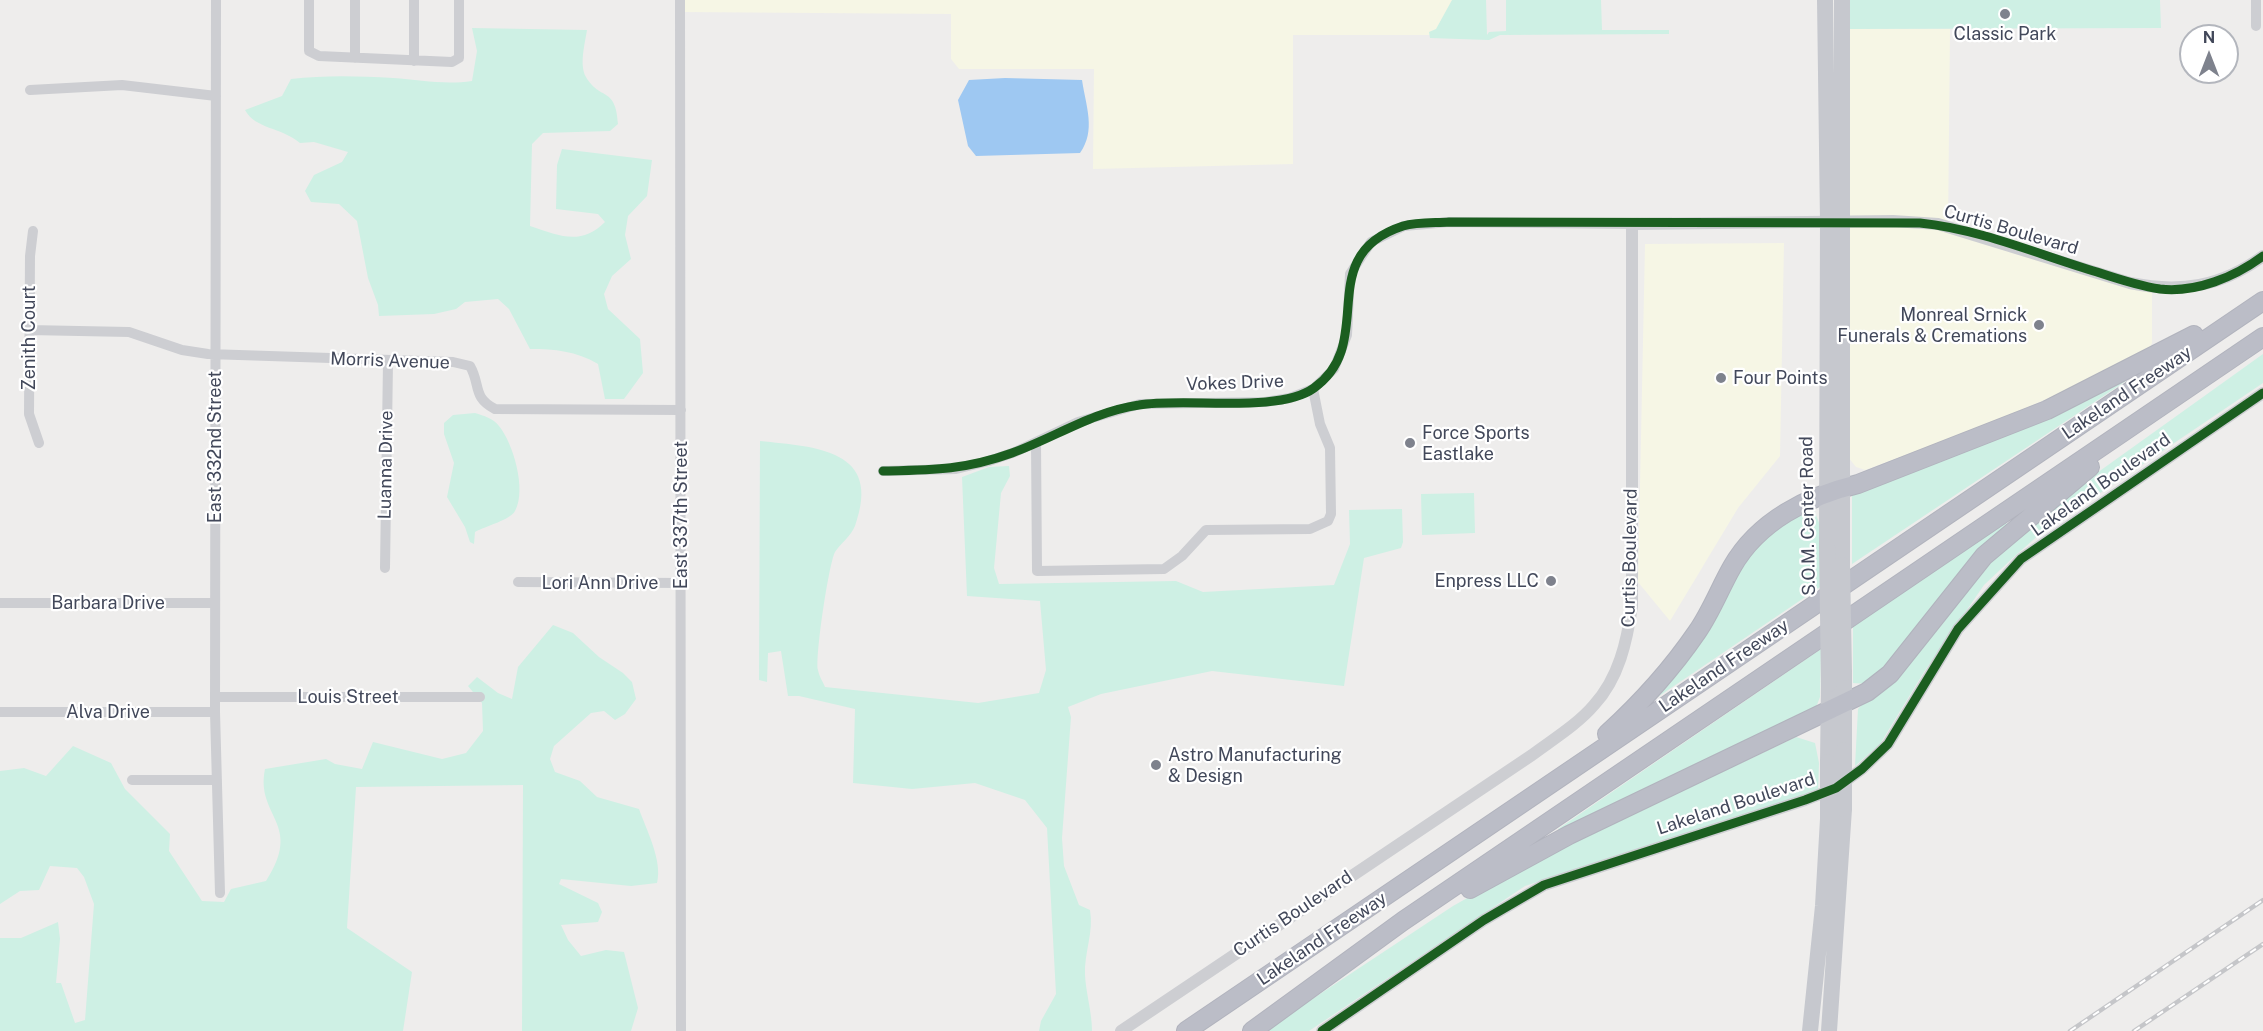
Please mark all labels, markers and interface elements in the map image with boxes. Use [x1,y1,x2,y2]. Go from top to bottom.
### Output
marker: Classic Park [1998,7,2012,21]
place label: Classic Park [1954,23,2056,45]
north arrow [2179,24,2239,84]
text: N [2203,28,2215,47]
street label: Curtis Boulevard [1941,200,2081,260]
street label: Zenith Court [18,286,40,390]
place label: Monreal Srnick Funerals & Cremations [1837,304,2027,346]
marker: Monreal Srnick Funerals & Cremations [2032,318,2046,332]
street label: Lakeland Freeway [2058,342,2196,444]
street label: Morris Avenue [330,348,450,374]
place label: Four Points [1733,367,1828,389]
street label: Vokes Drive [1186,370,1284,396]
street label: East 332nd Street [204,371,226,523]
marker: Four Points [1714,371,1728,385]
street label: Luanna Drive [374,410,398,520]
place label: Force Sports Eastlake [1422,422,1530,464]
street label: Lakeland Boulevard [2027,429,2175,541]
marker: Force Sports Eastlake [1403,436,1417,450]
street label: S.O.M. Center Road [1796,436,1820,596]
street label: East 337th Street [670,441,692,589]
street label: Curtis Boulevard [1618,488,1642,628]
place label: Enpress LLC [1435,570,1539,592]
street label: Lori Ann Drive [541,572,659,594]
marker: Enpress LLC [1544,574,1558,588]
street label: Barbara Drive [51,592,165,614]
street label: Lakeland Freeway [1655,615,1793,717]
street label: Louis Street [297,686,399,708]
street label: Alva Drive [66,701,150,723]
place label: Astro Manufacturing & Design [1168,744,1342,786]
marker: Astro Manufacturing & Design [1149,758,1163,772]
street label: Lakeland Boulevard [1654,768,1818,840]
street label: Curtis Boulevard [1229,866,1357,962]
street label: Lakeland Freeway [1253,888,1391,990]

